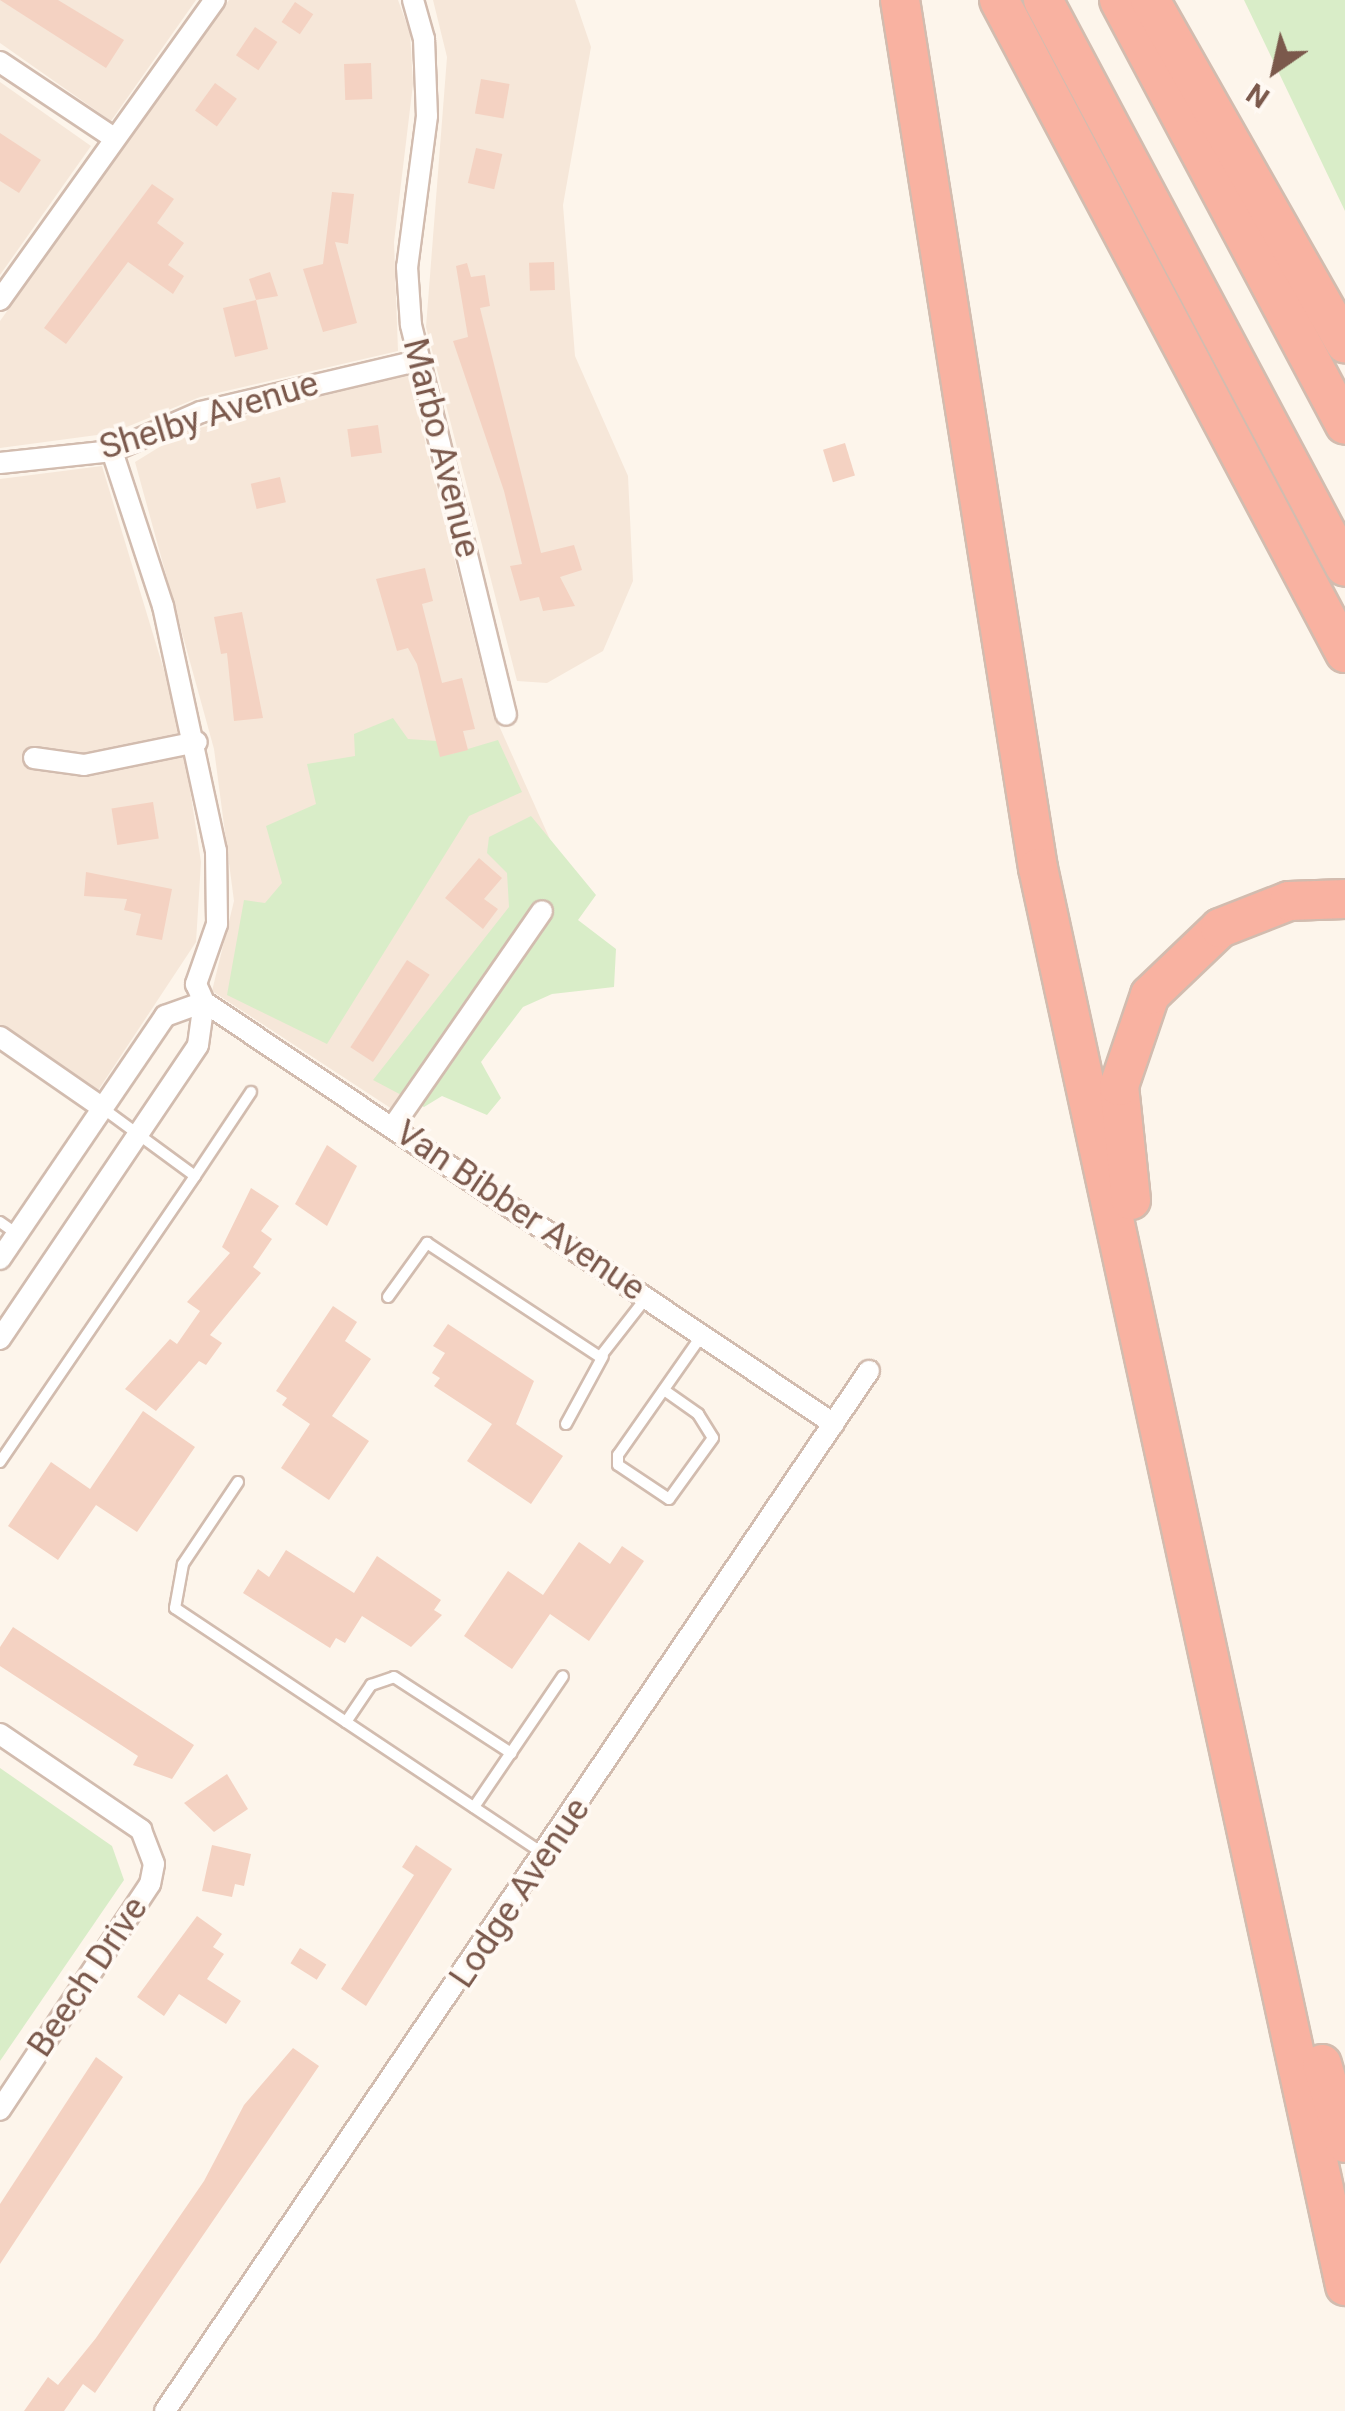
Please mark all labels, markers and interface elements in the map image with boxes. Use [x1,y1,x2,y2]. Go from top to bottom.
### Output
north arrow [1225,20,1325,120]
text: N [1241,76,1275,114]
street label: Marbo Avenue [394,334,488,562]
street label: Shelby Avenue [95,363,323,469]
street label: Van Bibber Avenue [387,1112,653,1310]
street label: Lodge Avenue [441,1790,599,1996]
street label: Beech Drive [19,1889,157,2065]

